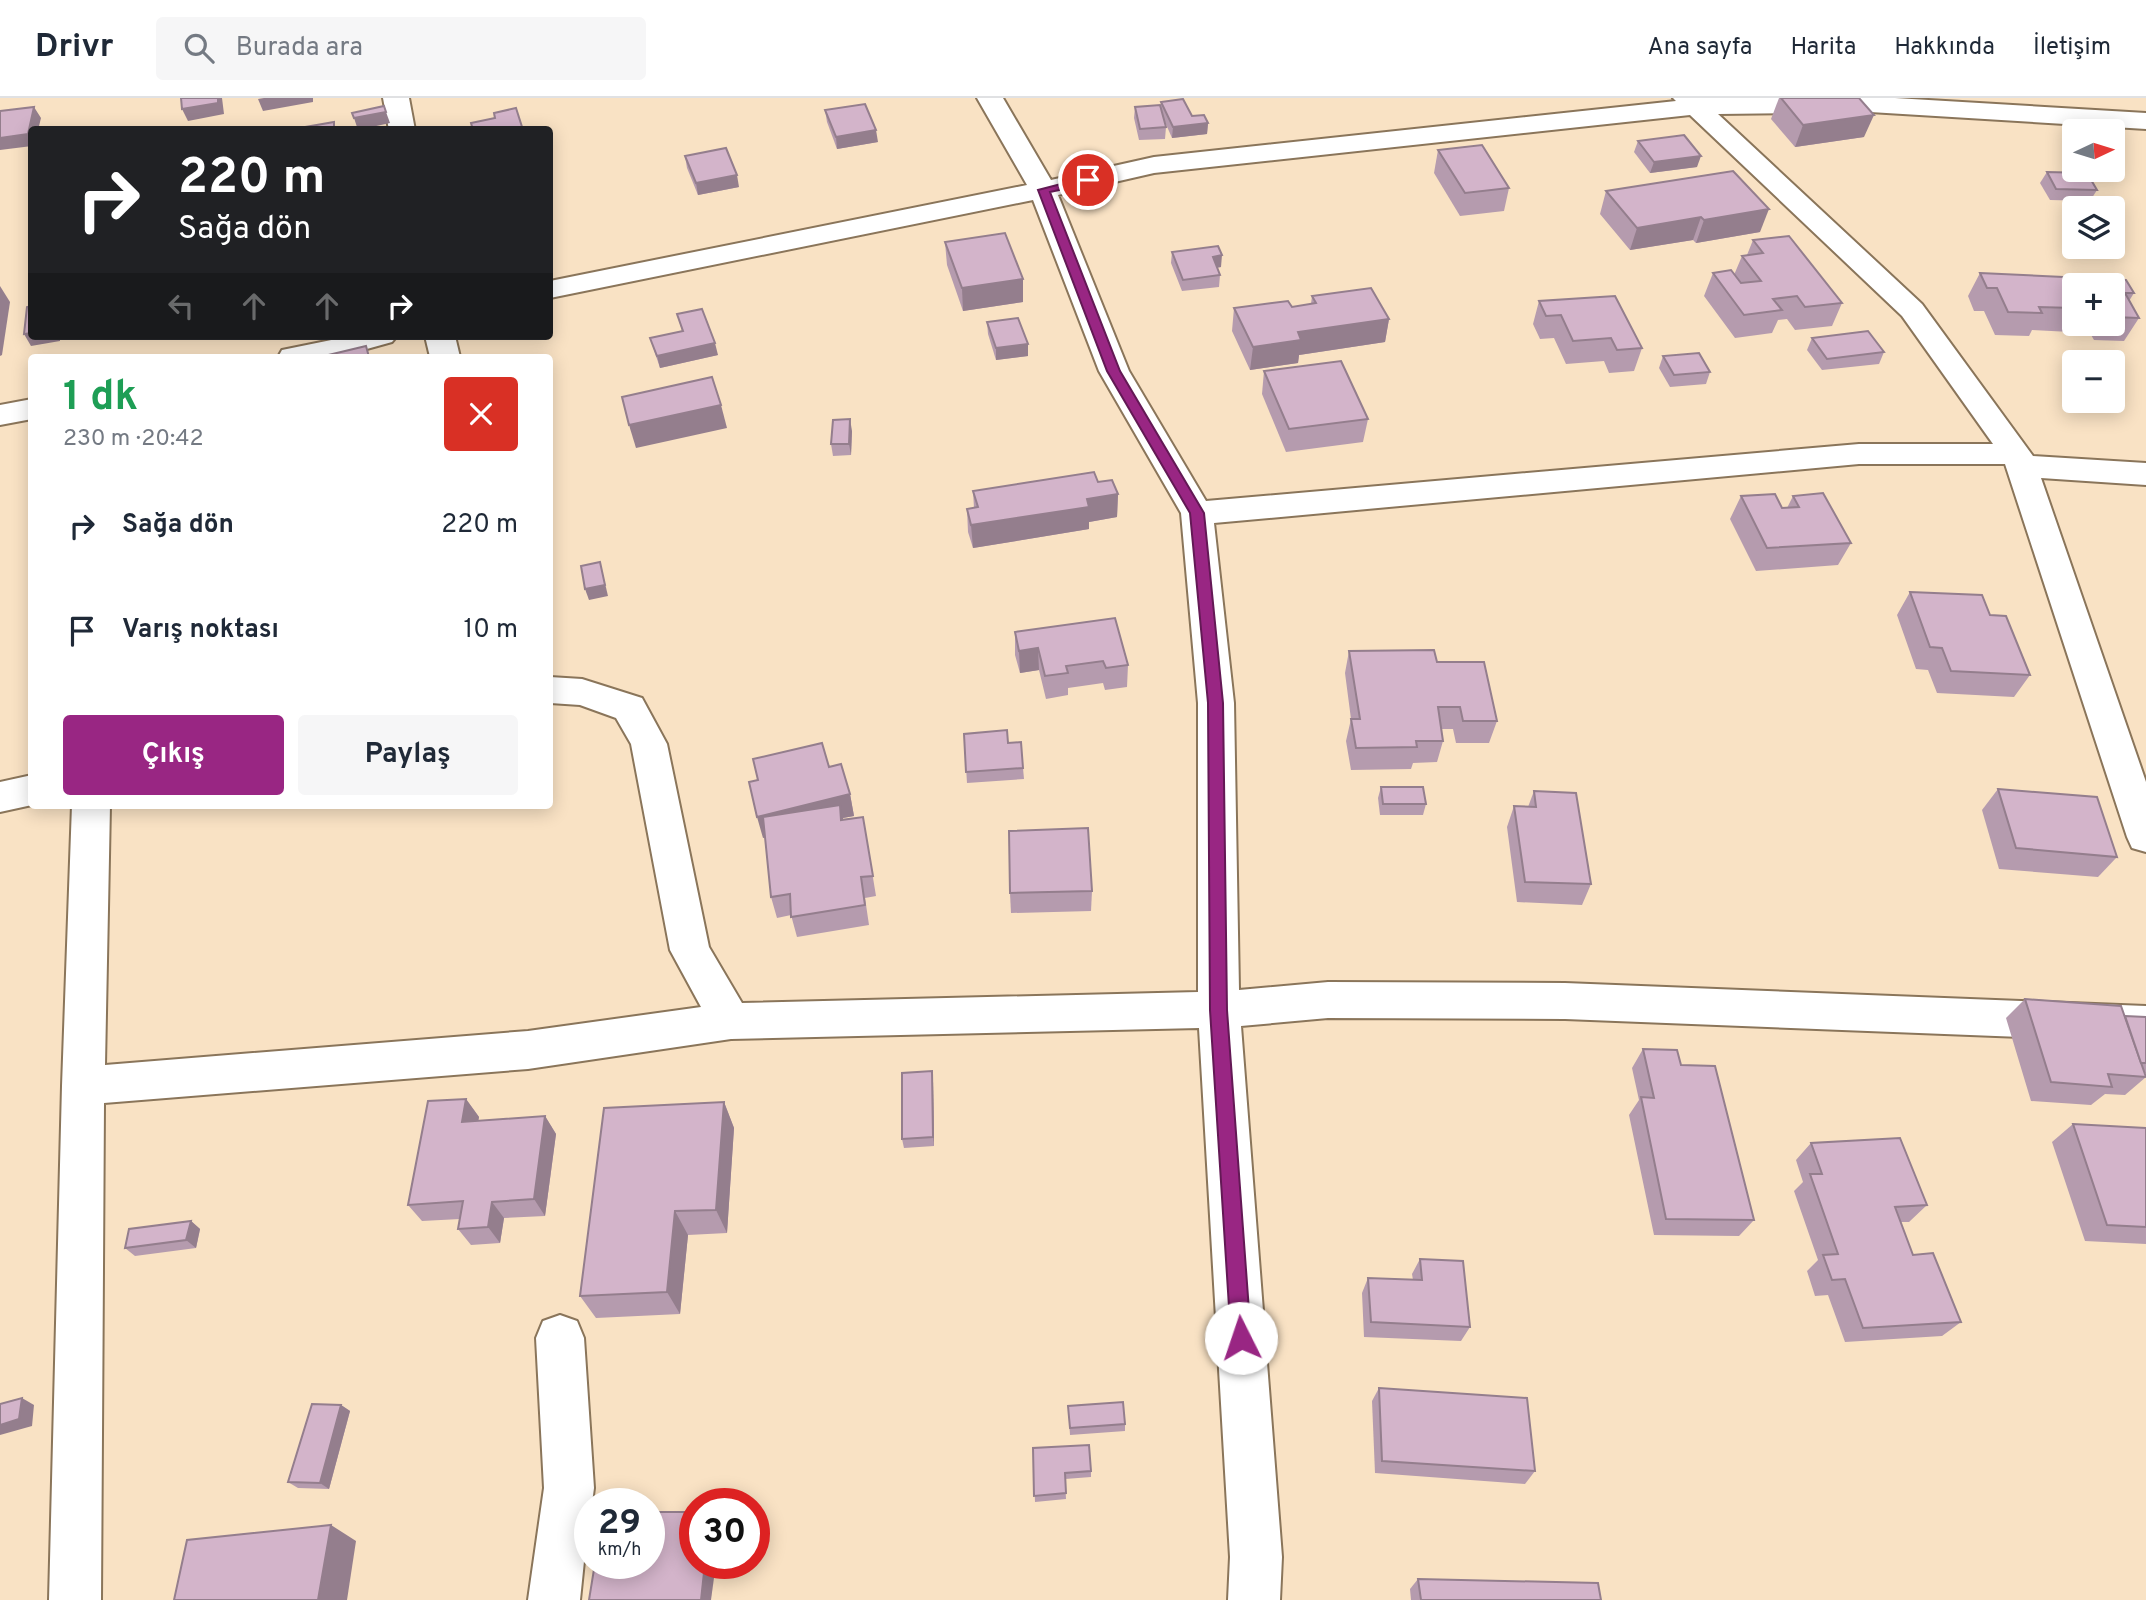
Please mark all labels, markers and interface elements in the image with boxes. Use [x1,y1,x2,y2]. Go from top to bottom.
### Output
search box [156,17,646,80]
text: Drivr [35,27,114,69]
icon: search [180,29,218,67]
text: Burada ara [236,32,363,65]
text: Ana sayfa [1647,33,1752,63]
text: Harita [1790,33,1856,63]
text: Hakkında [1894,33,1995,63]
text: İletişim [2033,33,2111,63]
north arrow [2062,119,2124,182]
map controls [2062,119,2125,413]
text: 220 m [178,149,325,211]
pin [1058,150,1118,210]
icon: right [63,154,154,245]
icon: arrive [1069,161,1107,199]
button: layers [2062,196,2125,259]
text: Sağa dön [178,210,311,250]
button: + [2062,273,2125,336]
icon: left [162,287,200,325]
icon: ahead [235,287,273,325]
icon: ahead [308,287,346,325]
icon: right [381,287,419,325]
button: − [2062,350,2125,413]
text: 1 dk [63,372,138,425]
button: close [444,377,518,451]
text: 230 m · 20:42 [63,425,204,454]
icon: right [63,507,101,545]
text: Sağa dön [122,509,234,542]
text: 220 m [441,509,518,542]
icon: arrive [63,612,101,650]
text: Varış noktası [122,614,279,647]
text: 10 m [463,614,518,647]
button: Çıkış [63,715,284,795]
button: Paylaş [298,715,518,795]
position arrow [1204,1301,1278,1375]
speed limit sign: 30 [679,1488,770,1579]
text: 29 [598,1502,641,1546]
text: km/h [598,1539,641,1562]

